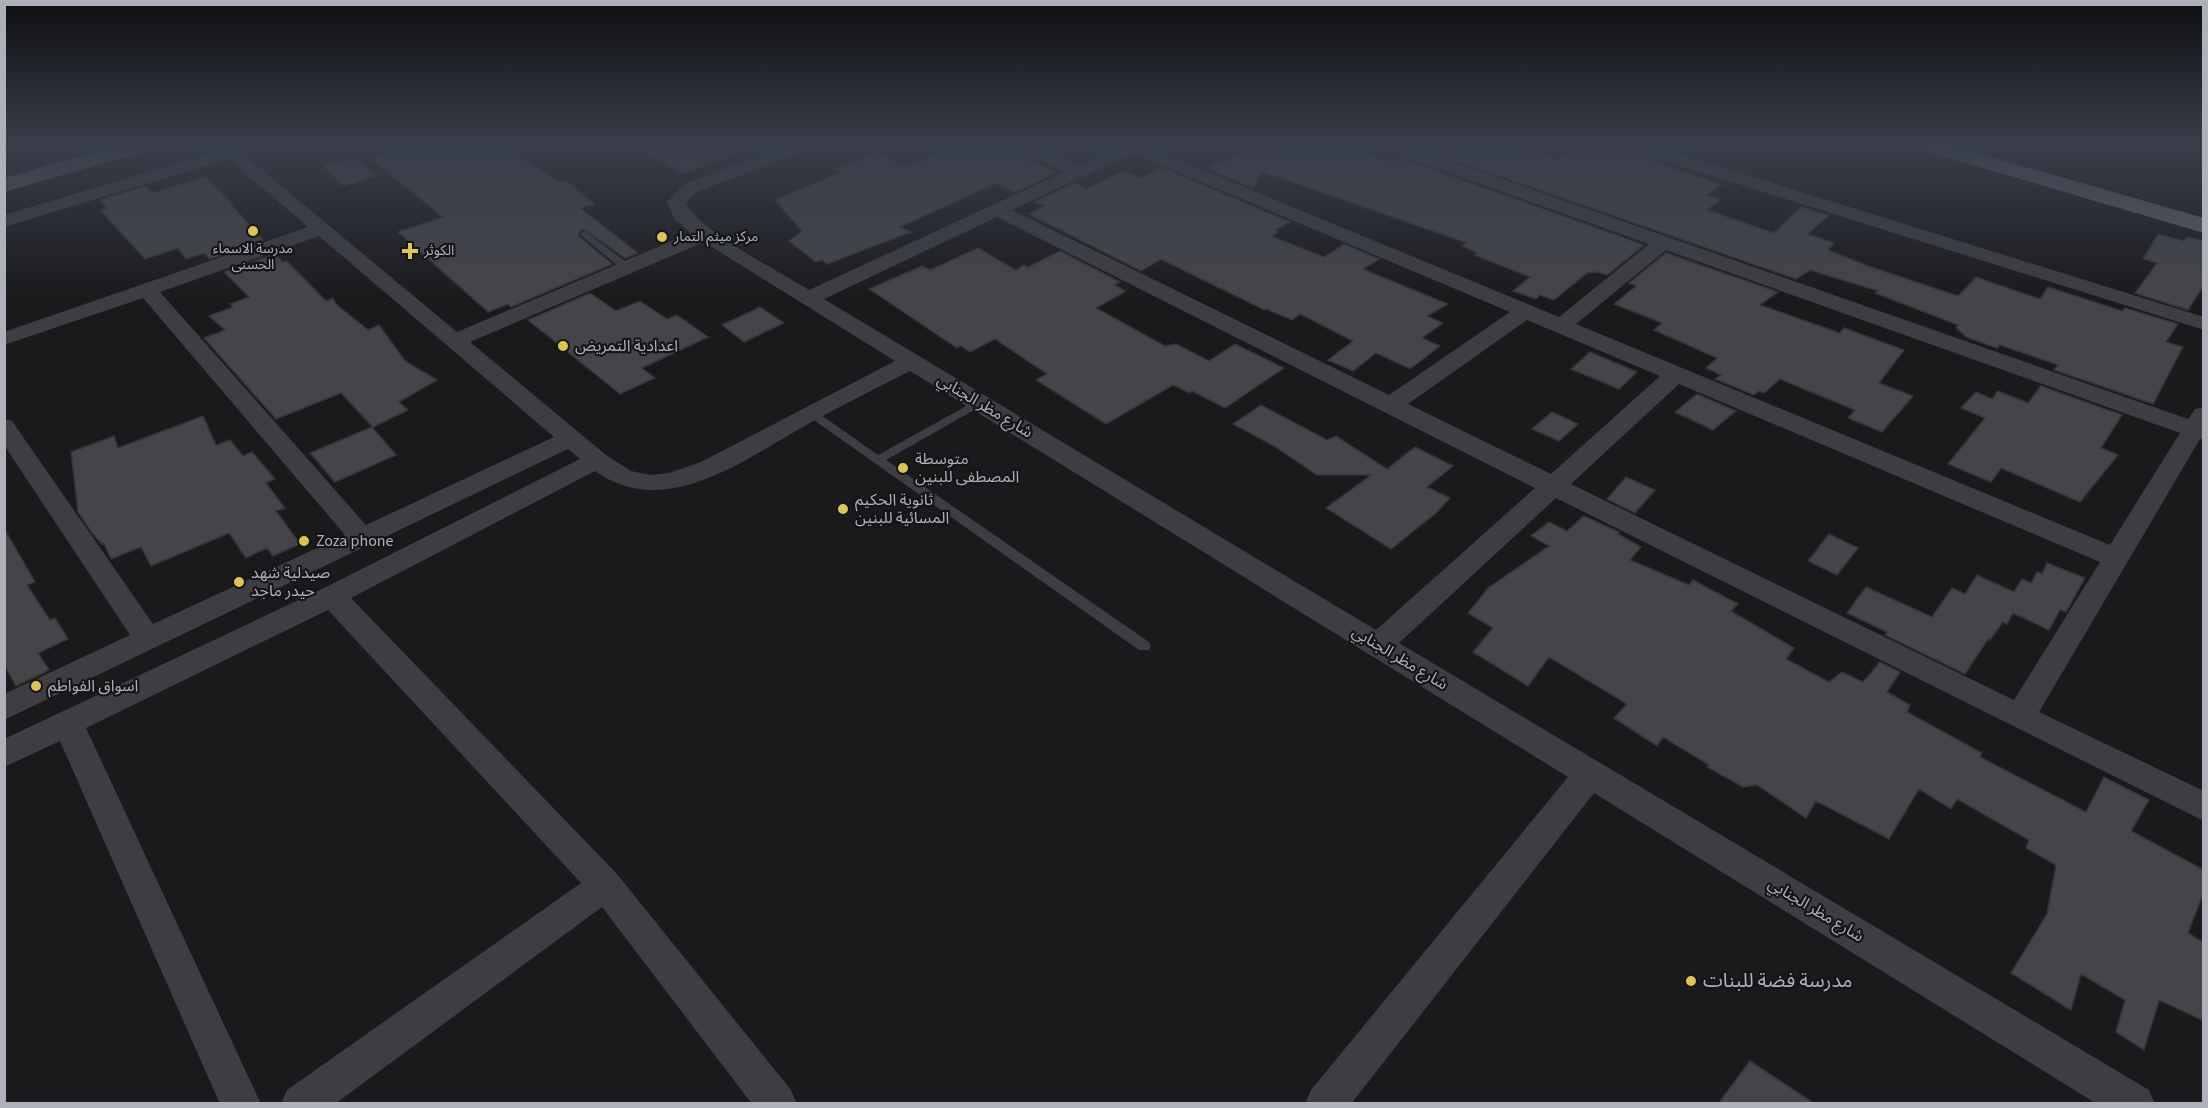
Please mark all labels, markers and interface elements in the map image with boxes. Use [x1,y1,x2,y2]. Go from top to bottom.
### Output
marker: مدرسة الاسماء الحسنى [246,224,260,238]
place label: مركز ميثم التمار [673,227,758,247]
marker: مركز ميثم التمار [655,230,669,244]
place label: مدرسة الاسماء الحسنى [213,239,293,275]
place label: الكوثر [423,241,454,261]
marker: الكوثر [401,242,419,260]
place label: اعدادية التمريض [575,335,678,357]
marker: اعدادية التمريض [556,339,570,353]
street label: شارع مظر الجنابي [932,369,1037,444]
place label: متوسطة المصطفى للبنين [915,448,1019,488]
marker: متوسطة المصطفى للبنين [896,461,910,475]
place label: ثانوية الحكيم المسائية للبنين [855,489,949,529]
marker: ثانوية الحكيم المسائية للبنين [836,502,850,516]
place label: Zoza phone [316,530,394,552]
marker: Zoza phone [297,534,311,548]
place label: صيدلية شهد حيدر ماجد [251,562,330,602]
marker: صيدلية شهد حيدر ماجد [232,575,246,589]
street label: شارع مظر الجنابي [1347,621,1452,696]
place label: اسواق الفواطم [48,675,138,698]
marker: اسواق الفواطم [29,679,43,693]
street label: شارع مظر الجنابي [1763,873,1868,948]
place label: مدرسة فضة للبنات [1703,967,1853,995]
marker: مدرسة فضة للبنات [1684,974,1698,988]

